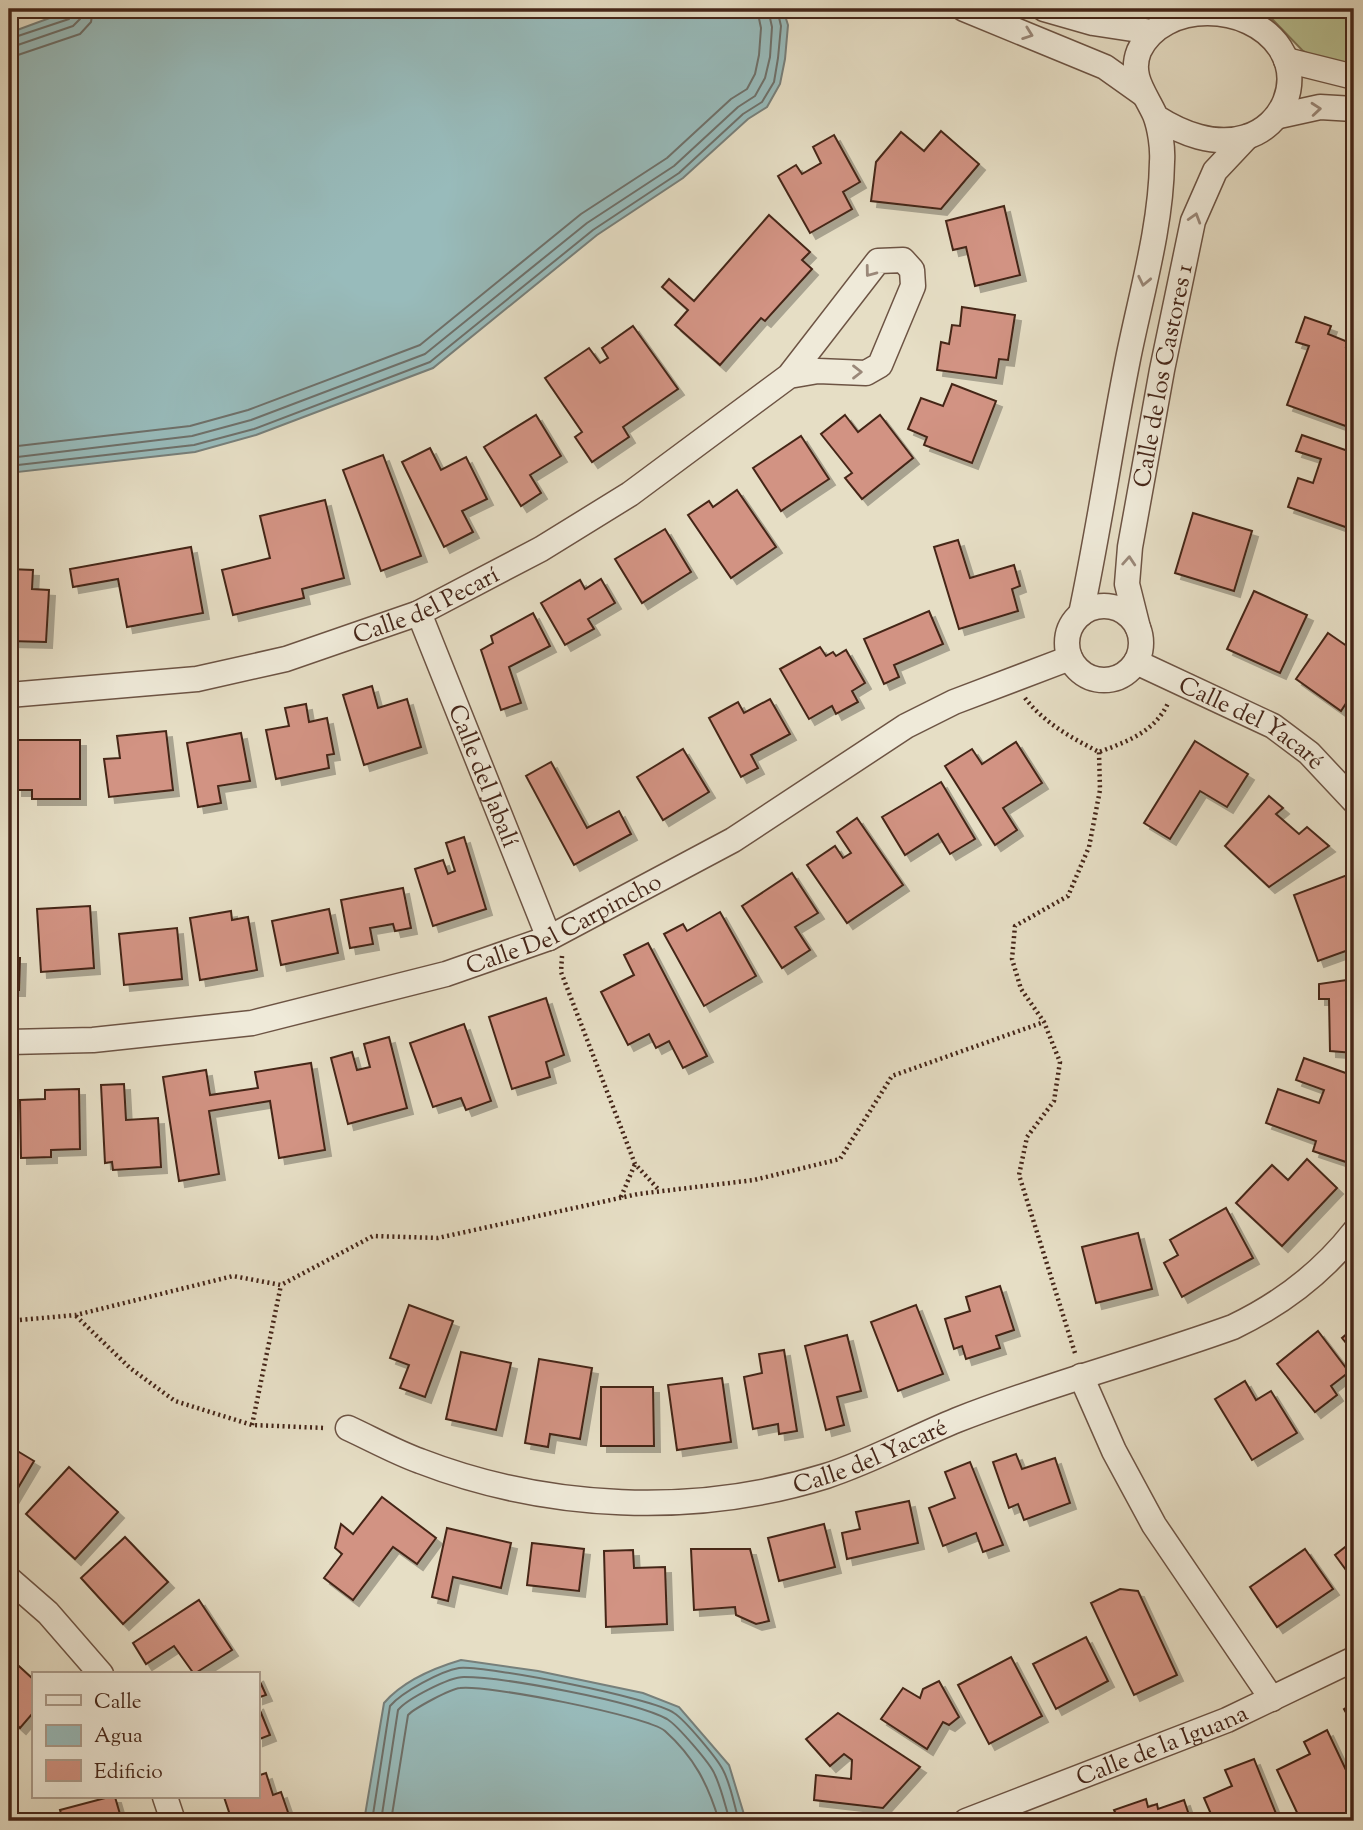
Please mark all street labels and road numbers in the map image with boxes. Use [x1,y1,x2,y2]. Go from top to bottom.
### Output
street label: Calle de los Castores 1 [1126,261,1203,490]
street label: Calle del Pecarí [349,559,506,654]
street label: Calle del Yacaré [1172,669,1331,778]
street label: Calle del Jabalí [438,700,526,853]
street label: Calle Del Carpincho [462,866,668,985]
street label: Calle del Yacaré [790,1411,953,1504]
street label: Calle de la Iguana [1072,1697,1254,1796]

